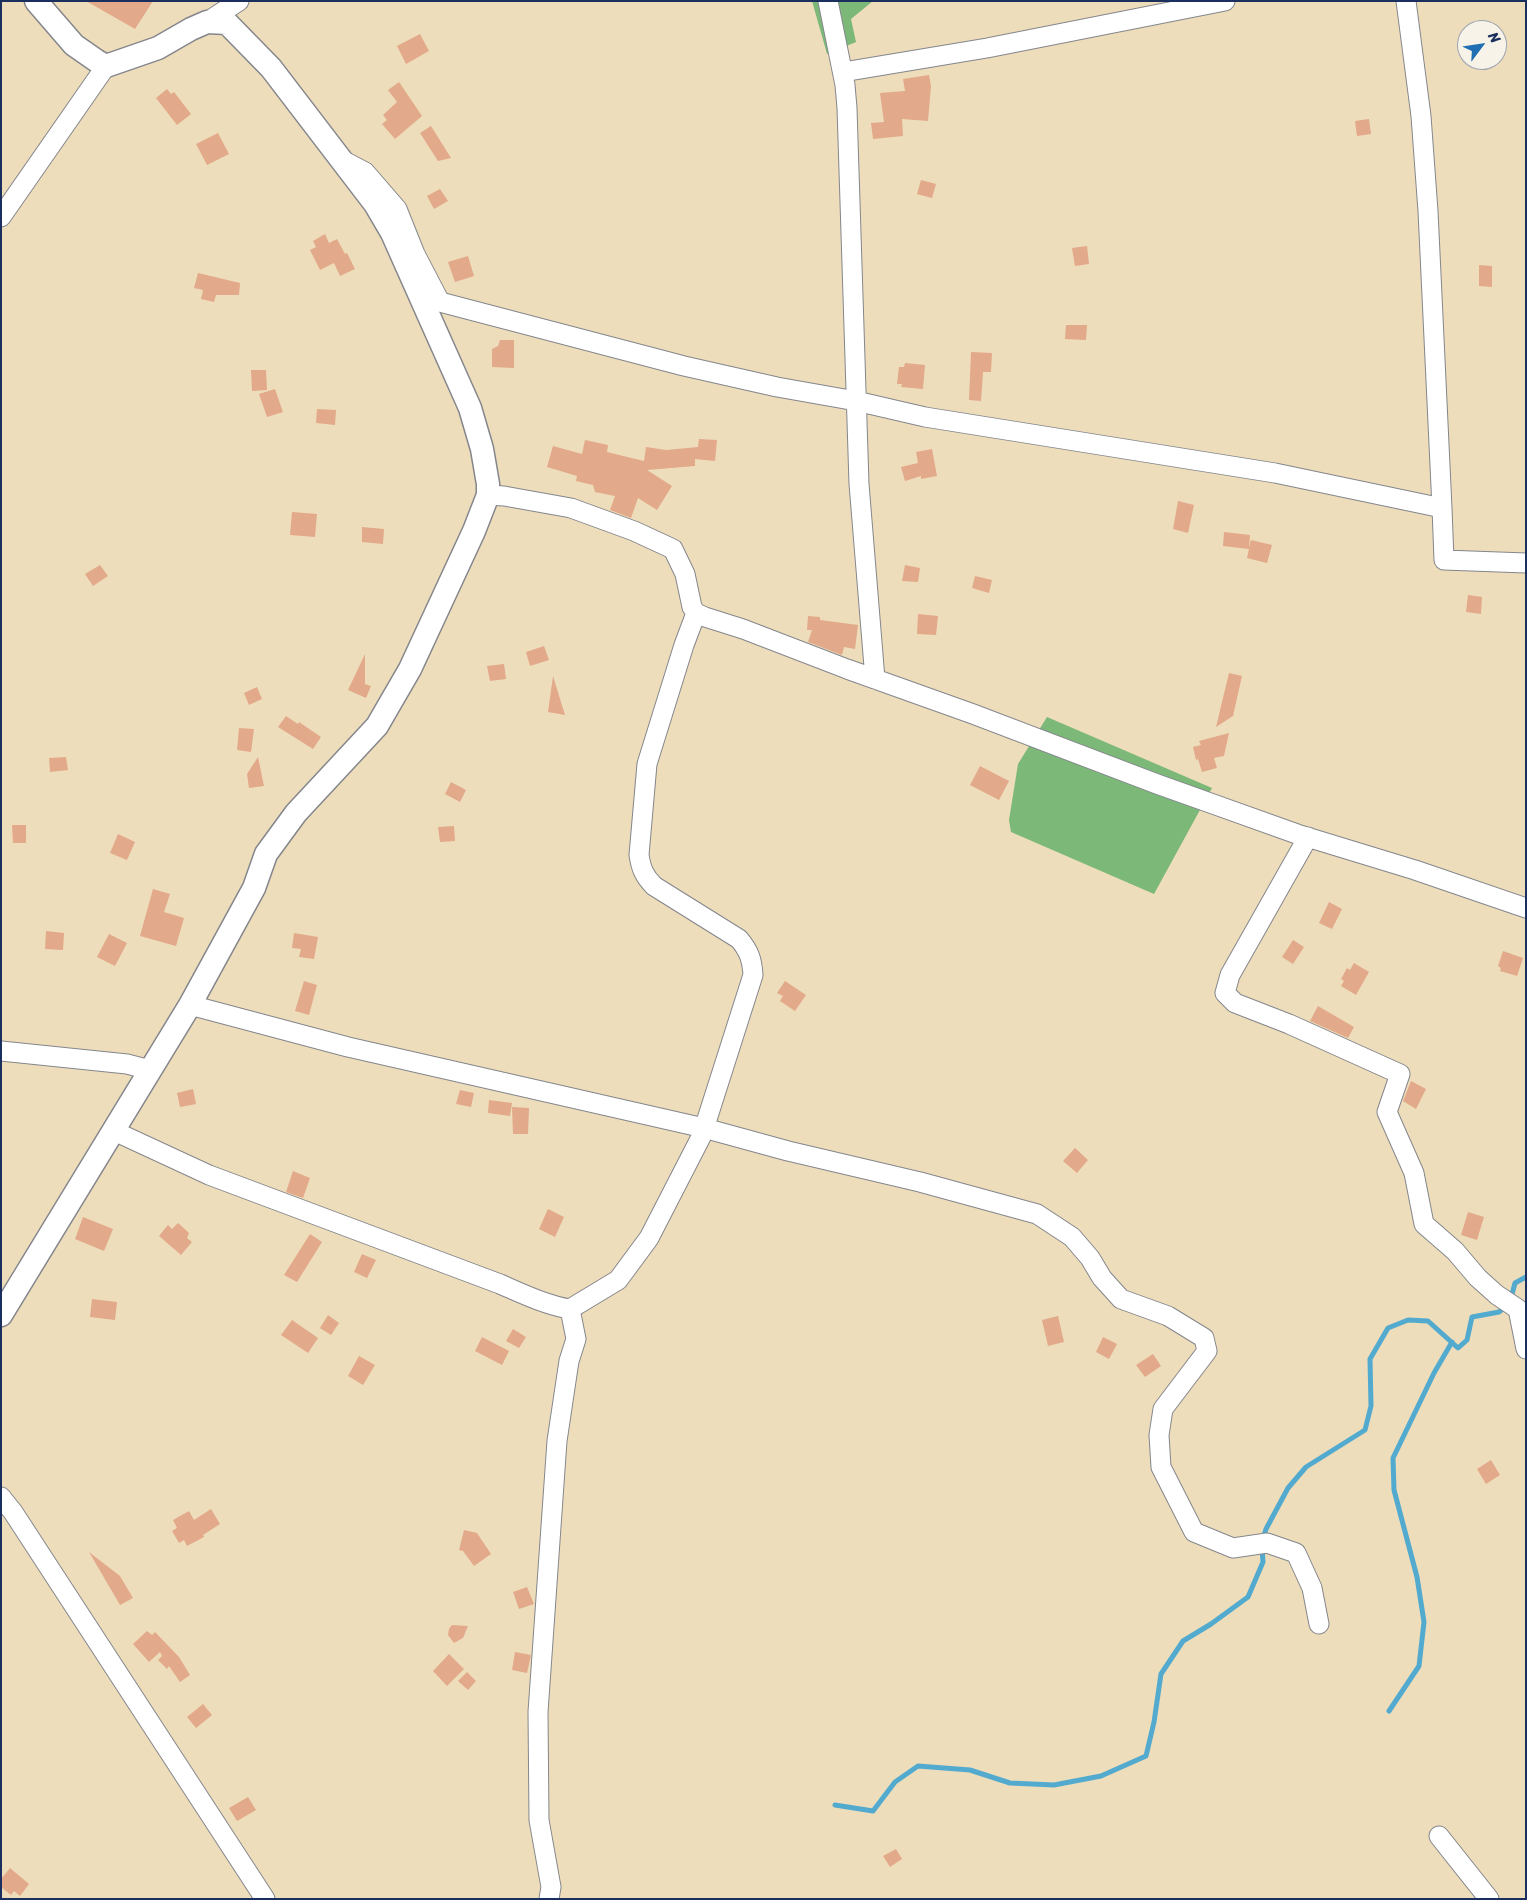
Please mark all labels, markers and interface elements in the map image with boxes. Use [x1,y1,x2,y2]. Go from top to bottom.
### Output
north arrow [1457,20,1507,70]
text: N [1481,27,1508,48]

